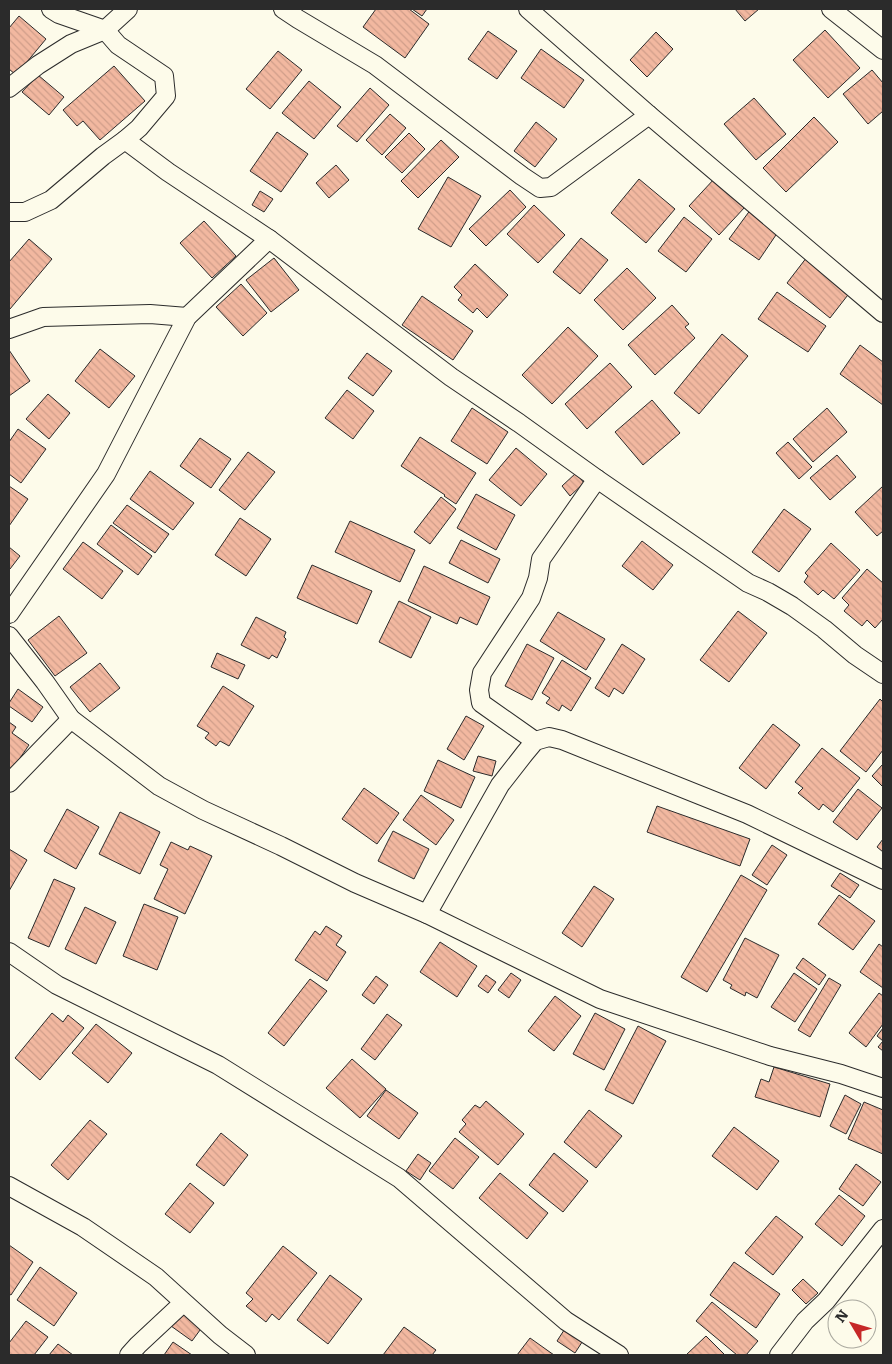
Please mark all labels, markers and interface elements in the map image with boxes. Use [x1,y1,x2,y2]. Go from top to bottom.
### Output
north arrow [827,1299,877,1349]
text: N [829,1304,853,1326]

